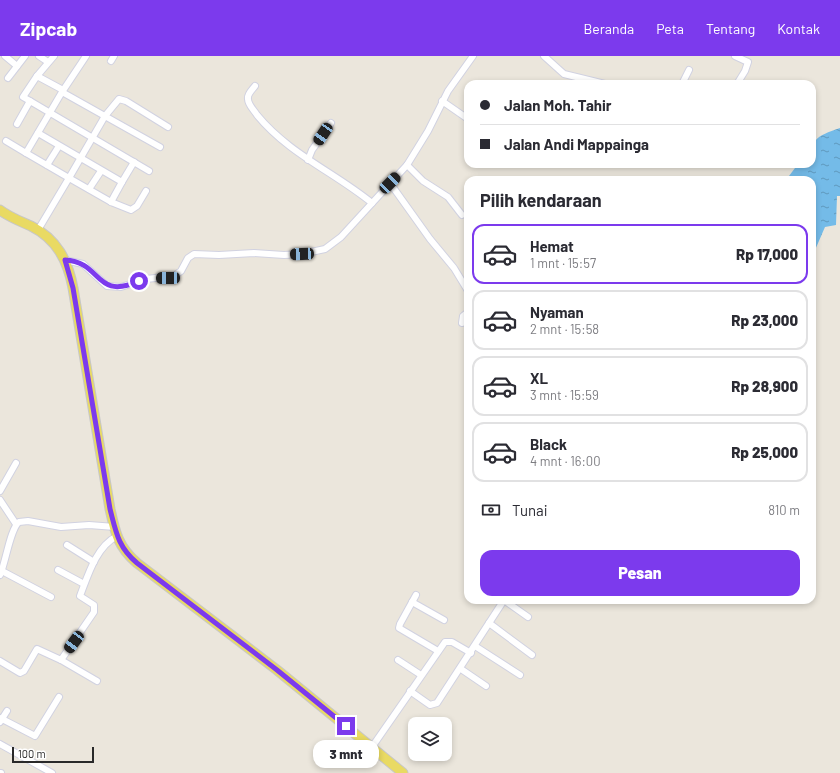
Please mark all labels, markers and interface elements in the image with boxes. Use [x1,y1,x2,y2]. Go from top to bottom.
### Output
text: Zipcab [20,17,77,40]
text: Beranda [584,20,634,37]
text: Peta [656,20,684,37]
text: Tentang [706,20,755,37]
text: Kontak [777,20,820,37]
text: Jalan Moh. Tahir [504,96,612,114]
car [311,121,335,147]
text: Jalan Andi Mappainga [504,135,649,153]
car [377,170,403,196]
text: Pilih kendaraan [480,189,601,211]
icon: car [482,236,518,272]
text: Hemat [530,237,574,255]
text: Rp 17,000 [736,245,798,263]
car [290,247,314,261]
text: 1 mnt · 15:57 [530,255,596,271]
route start [130,272,148,290]
car [156,272,180,284]
icon: car [482,302,518,338]
text: Nyaman [530,303,584,321]
text: Rp 23,000 [731,311,798,329]
text: 2 mnt · 15:58 [530,321,599,337]
icon: car [482,368,518,404]
text: XL [530,369,548,387]
text: Rp 28,900 [731,377,798,395]
text: 3 mnt · 15:59 [530,387,599,403]
icon: car [482,434,518,470]
text: Black [530,435,567,453]
text: Rp 25,000 [731,443,798,461]
text: 4 mnt · 16:00 [530,453,601,469]
icon: cash [480,499,502,521]
text: Tunai [512,501,548,519]
text: 810 m [768,502,800,518]
button: Pesan [480,550,800,596]
car [62,629,86,655]
route end [337,717,355,735]
map controls [408,717,452,761]
button: layers [408,717,452,761]
callout: 3 mnt [313,740,379,768]
scale bar [12,745,94,764]
text: 3 mnt [330,746,362,762]
text: 100 m [18,747,46,760]

